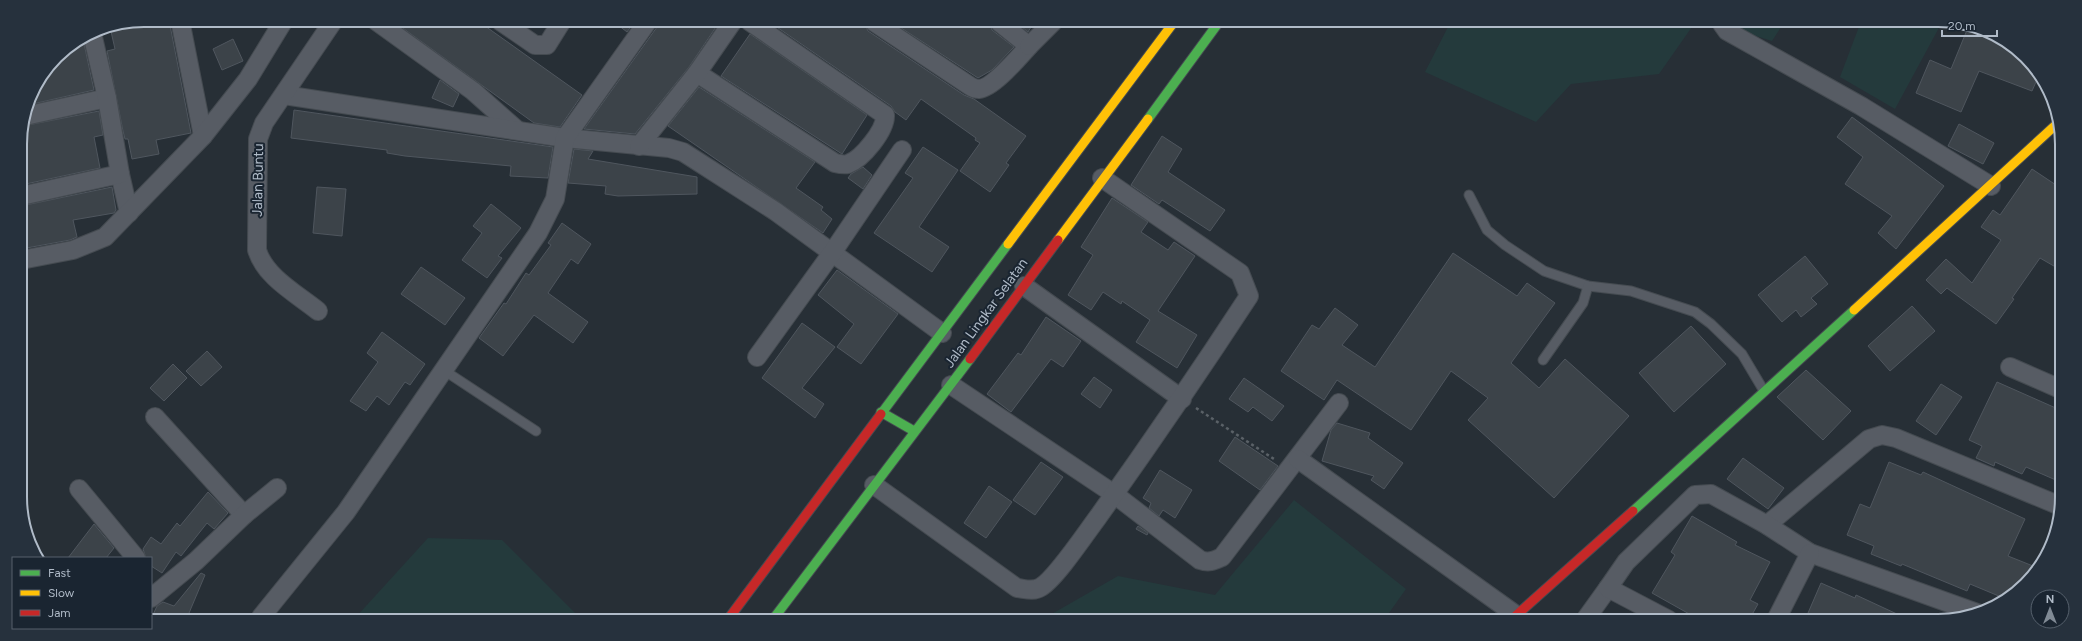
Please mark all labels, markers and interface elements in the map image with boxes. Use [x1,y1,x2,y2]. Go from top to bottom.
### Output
scale bar [1942,12,1997,38]
text: 20 m [1948,19,1976,33]
street label: Jalan Buntu [249,143,267,217]
street label: Jalan Lingkar Selatan [941,255,1031,371]
legend [12,557,152,629]
text: Fast [48,566,71,580]
text: Slow [48,586,75,600]
north arrow [2030,589,2070,629]
text: N [2046,593,2054,606]
text: Jam [48,606,71,620]

